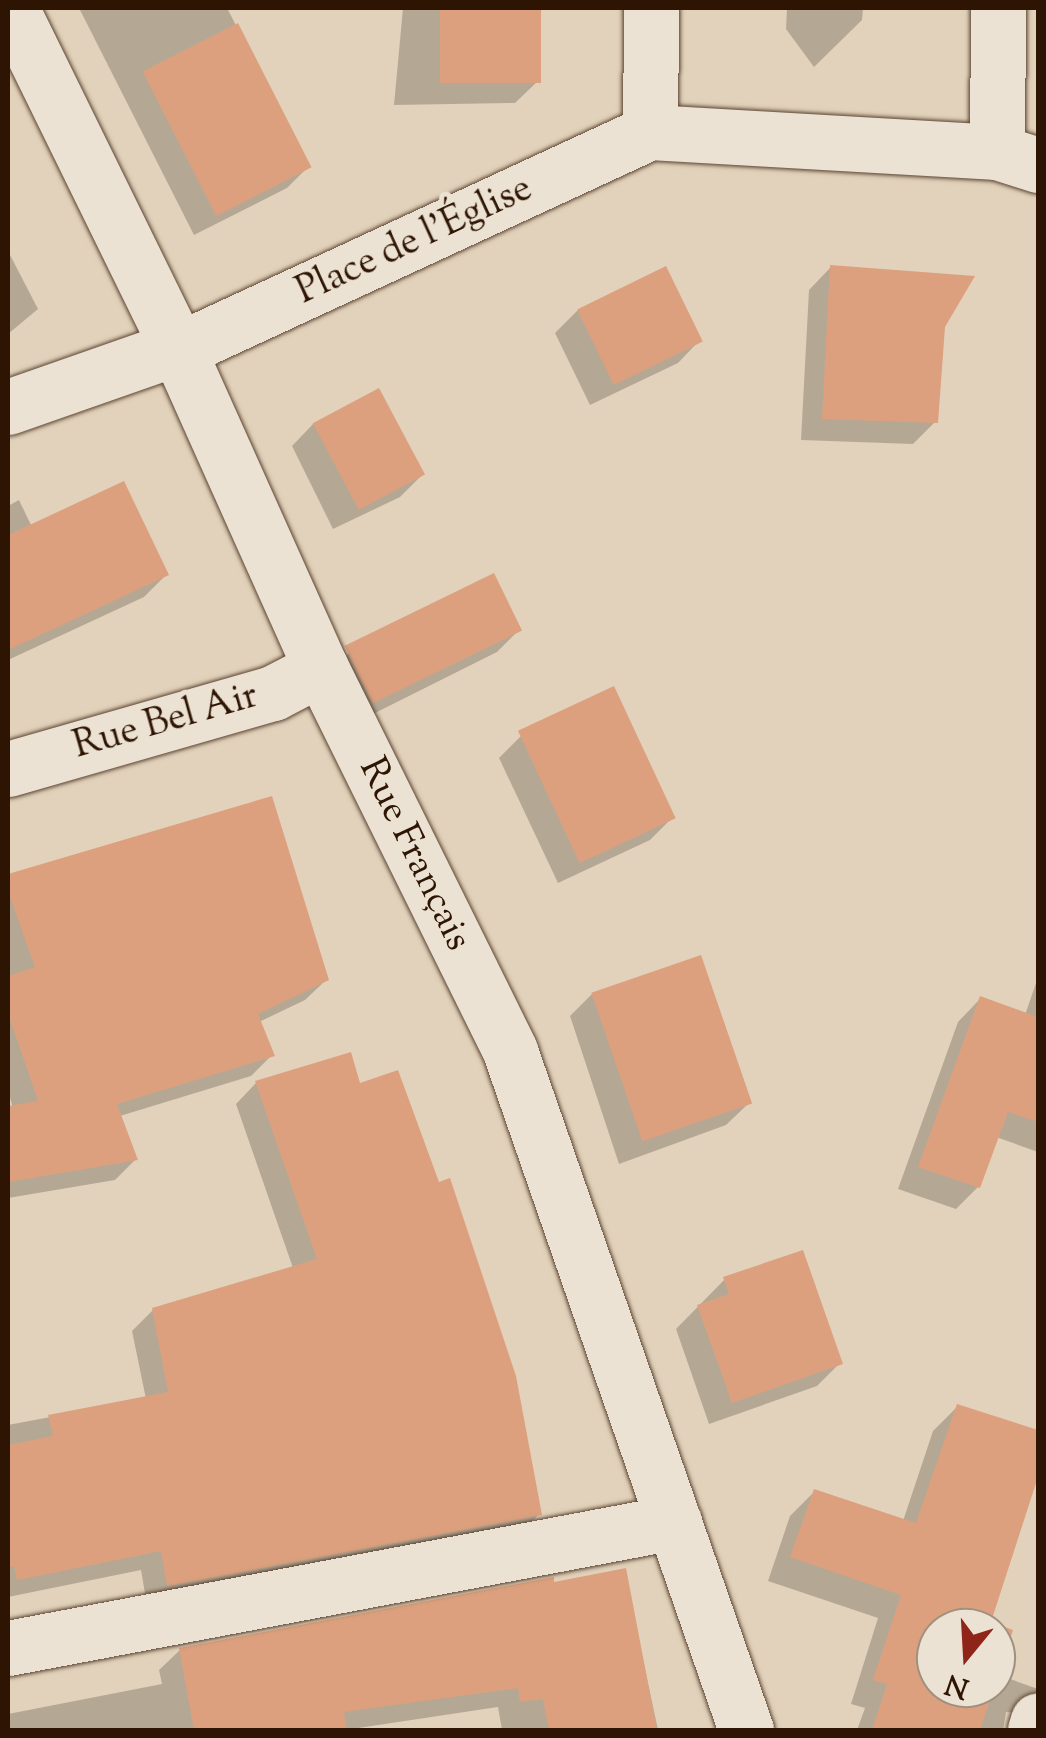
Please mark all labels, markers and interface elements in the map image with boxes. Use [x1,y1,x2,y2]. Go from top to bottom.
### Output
street label: Place de l'Église [290,168,540,316]
street label: Rue Bel Air [69,675,263,771]
street label: Rue Français [347,751,479,959]
north arrow [916,1608,1016,1708]
text: N [941,1662,974,1707]

